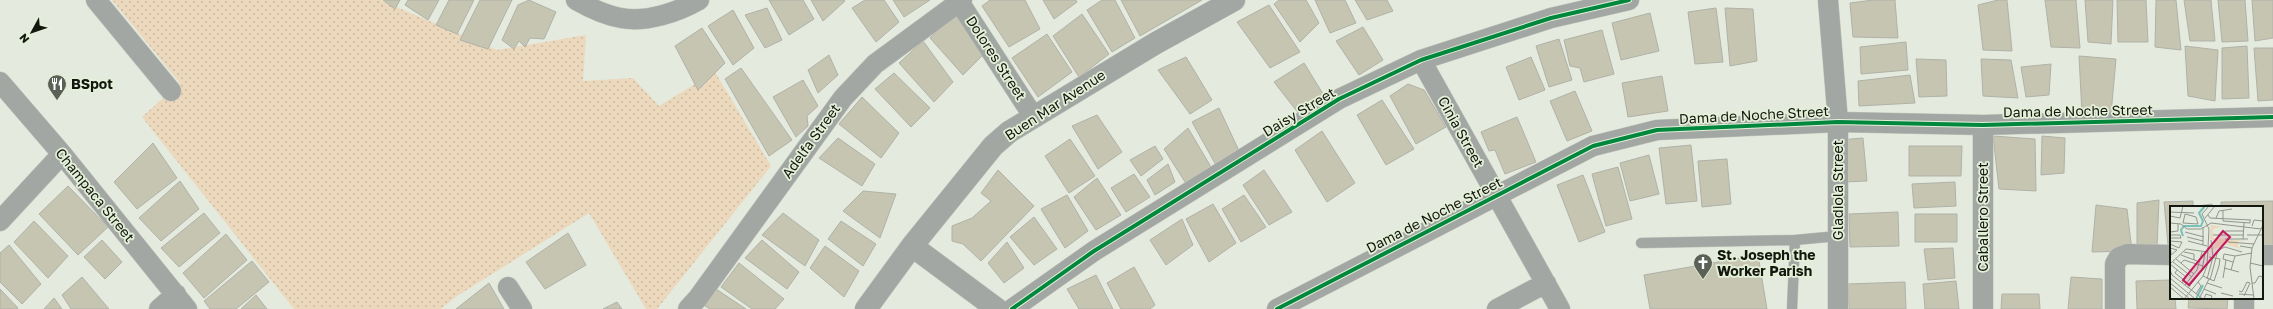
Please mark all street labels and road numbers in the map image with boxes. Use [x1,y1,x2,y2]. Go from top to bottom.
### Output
street label: Dolores Street [963,13,1030,103]
street label: Buen Mar Avenue [1001,66,1108,143]
street label: Daisy Street [1259,83,1338,140]
street label: Cinia Street [1435,93,1488,170]
street label: Adelfa Street [778,100,843,181]
street label: Dama de Noche Street [2003,101,2153,120]
street label: Dama de Noche Street [1679,102,1829,127]
street label: Gladiola Street [1829,140,1846,240]
street label: Champaca Street [52,144,138,245]
street label: Caballero Street [1974,162,1991,272]
street label: Dama de Noche Street [1363,173,1504,256]

